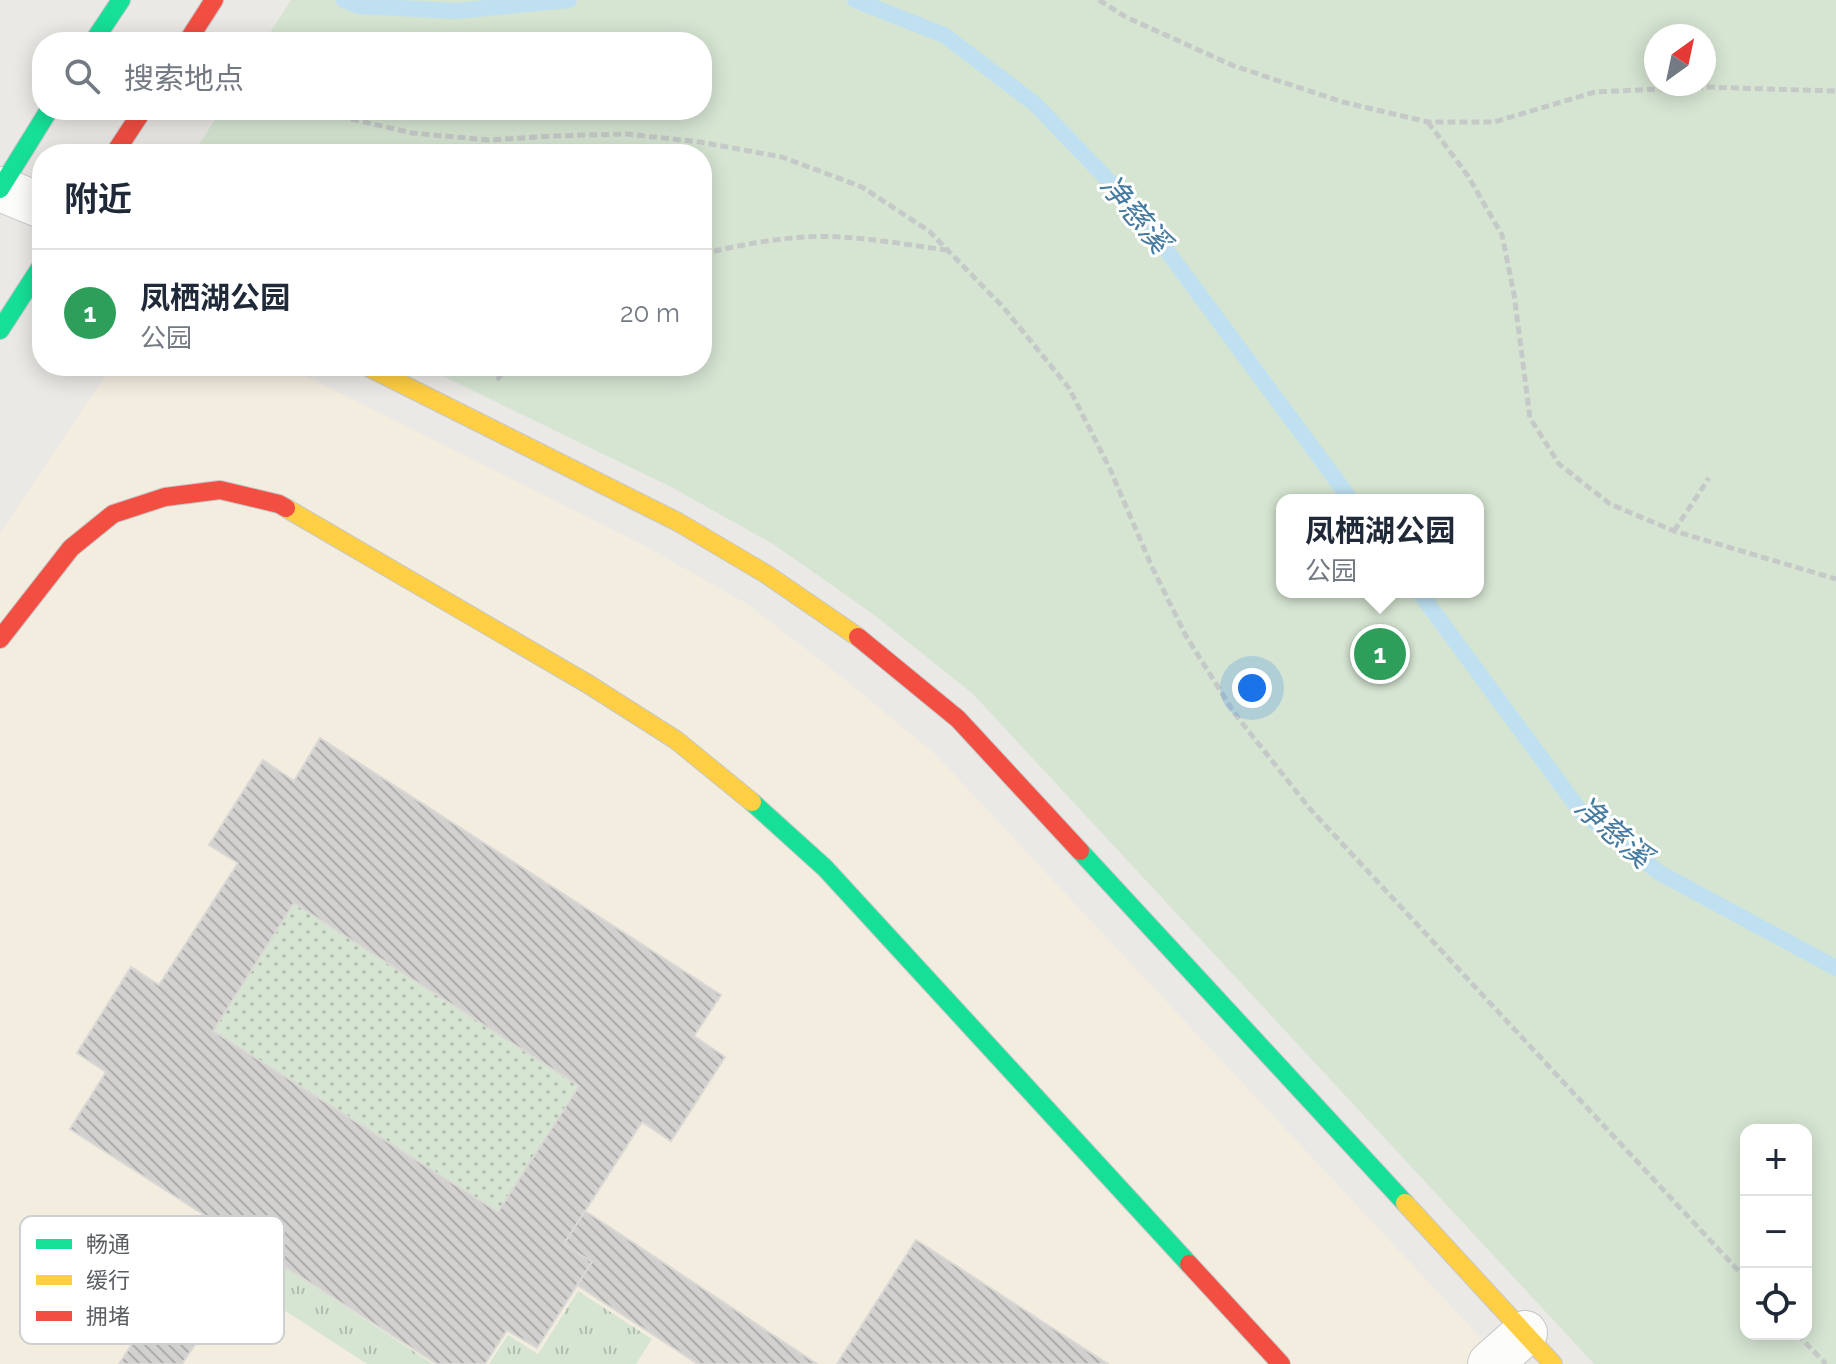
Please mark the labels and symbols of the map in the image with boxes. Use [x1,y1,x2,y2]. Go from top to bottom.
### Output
north arrow [1644,24,1716,96]
water label: 净慈溪 [1093,168,1180,262]
pin: 1 [1354,624,1406,684]
your location [1232,668,1272,708]
water label: 净慈溪 [1568,789,1661,876]
legend [20,1216,284,1344]
text: 畅通 [86,1231,130,1257]
text: 缓行 [86,1267,130,1293]
text: 拥堵 [86,1303,130,1329]

